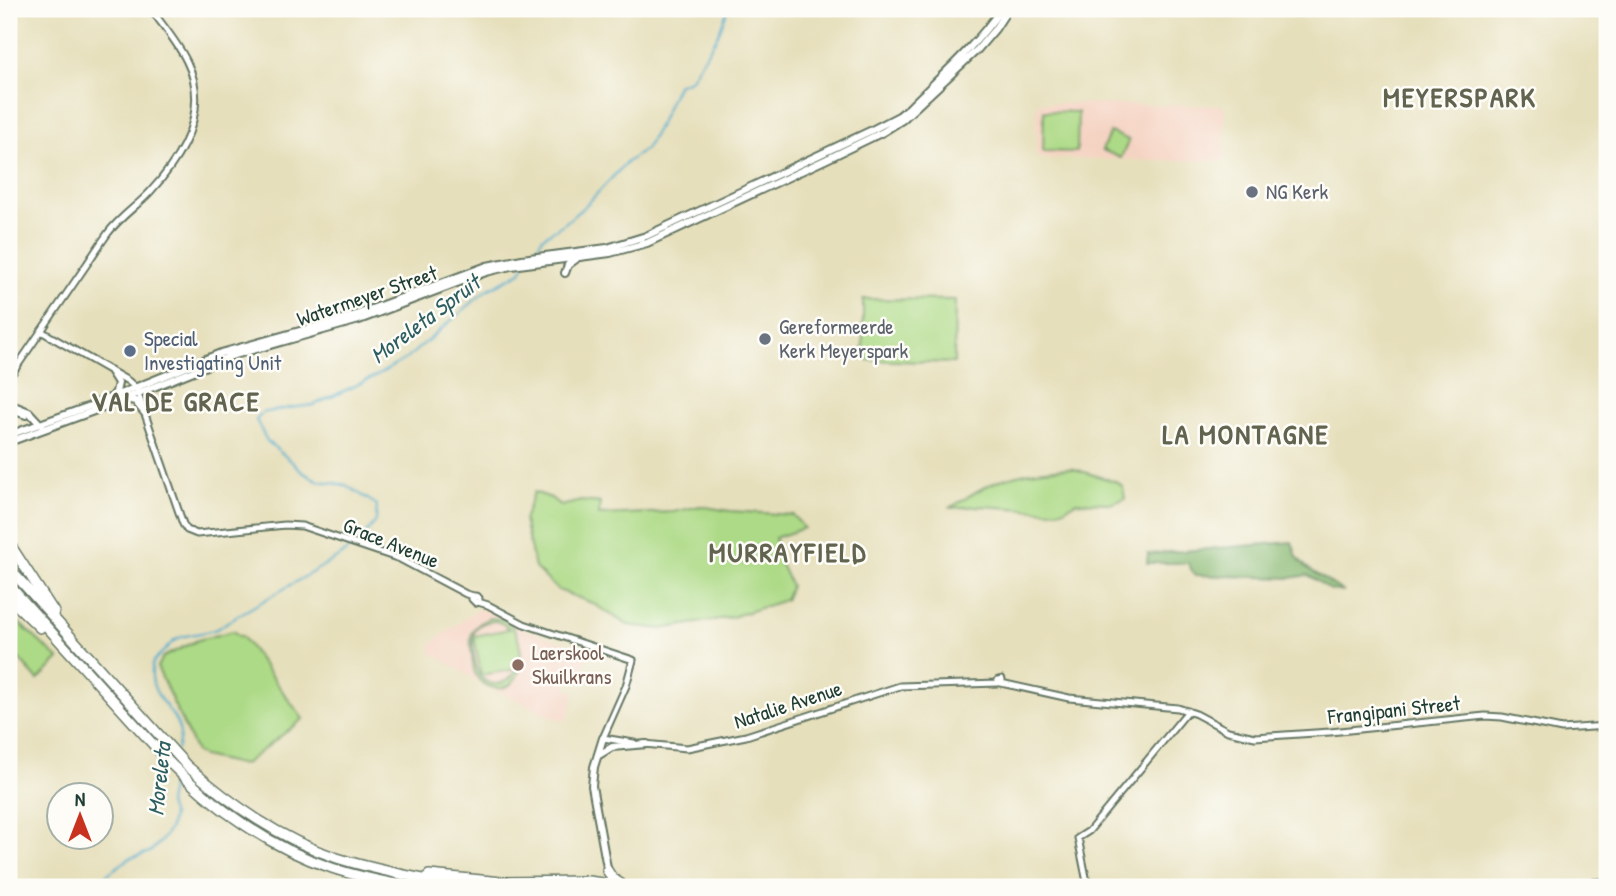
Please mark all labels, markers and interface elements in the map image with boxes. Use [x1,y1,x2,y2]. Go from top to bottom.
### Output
district label: MEYERSPARK [1383,78,1537,116]
place label: NG Kerk [1266,177,1329,206]
marker: NG Kerk [1244,184,1260,200]
street label: Watermeyer Street [293,258,442,333]
water label: Moreleta Spruit [363,265,489,371]
place label: Gereformeerde Kerk Meyerspark [779,312,909,365]
place label: Special Investigating Unit [144,324,282,377]
marker: Gereformeerde Kerk Meyerspark [757,331,773,347]
marker: Special Investigating Unit [122,343,138,359]
district label: VAL DE GRACE [91,382,261,420]
district label: LA MONTAGNE [1162,415,1330,453]
street label: Grace Avenue [339,510,443,575]
district label: MURRAYFIELD [709,533,867,571]
place label: Laerskool Skuilkrans [532,638,612,691]
marker: Laerskool Skuilkrans [510,657,526,673]
street label: Natalie Avenue [730,673,845,736]
street label: Frangipani Street [1325,688,1462,731]
water label: Moreleta [139,739,178,817]
north arrow [46,780,116,850]
text: N [75,786,85,812]

